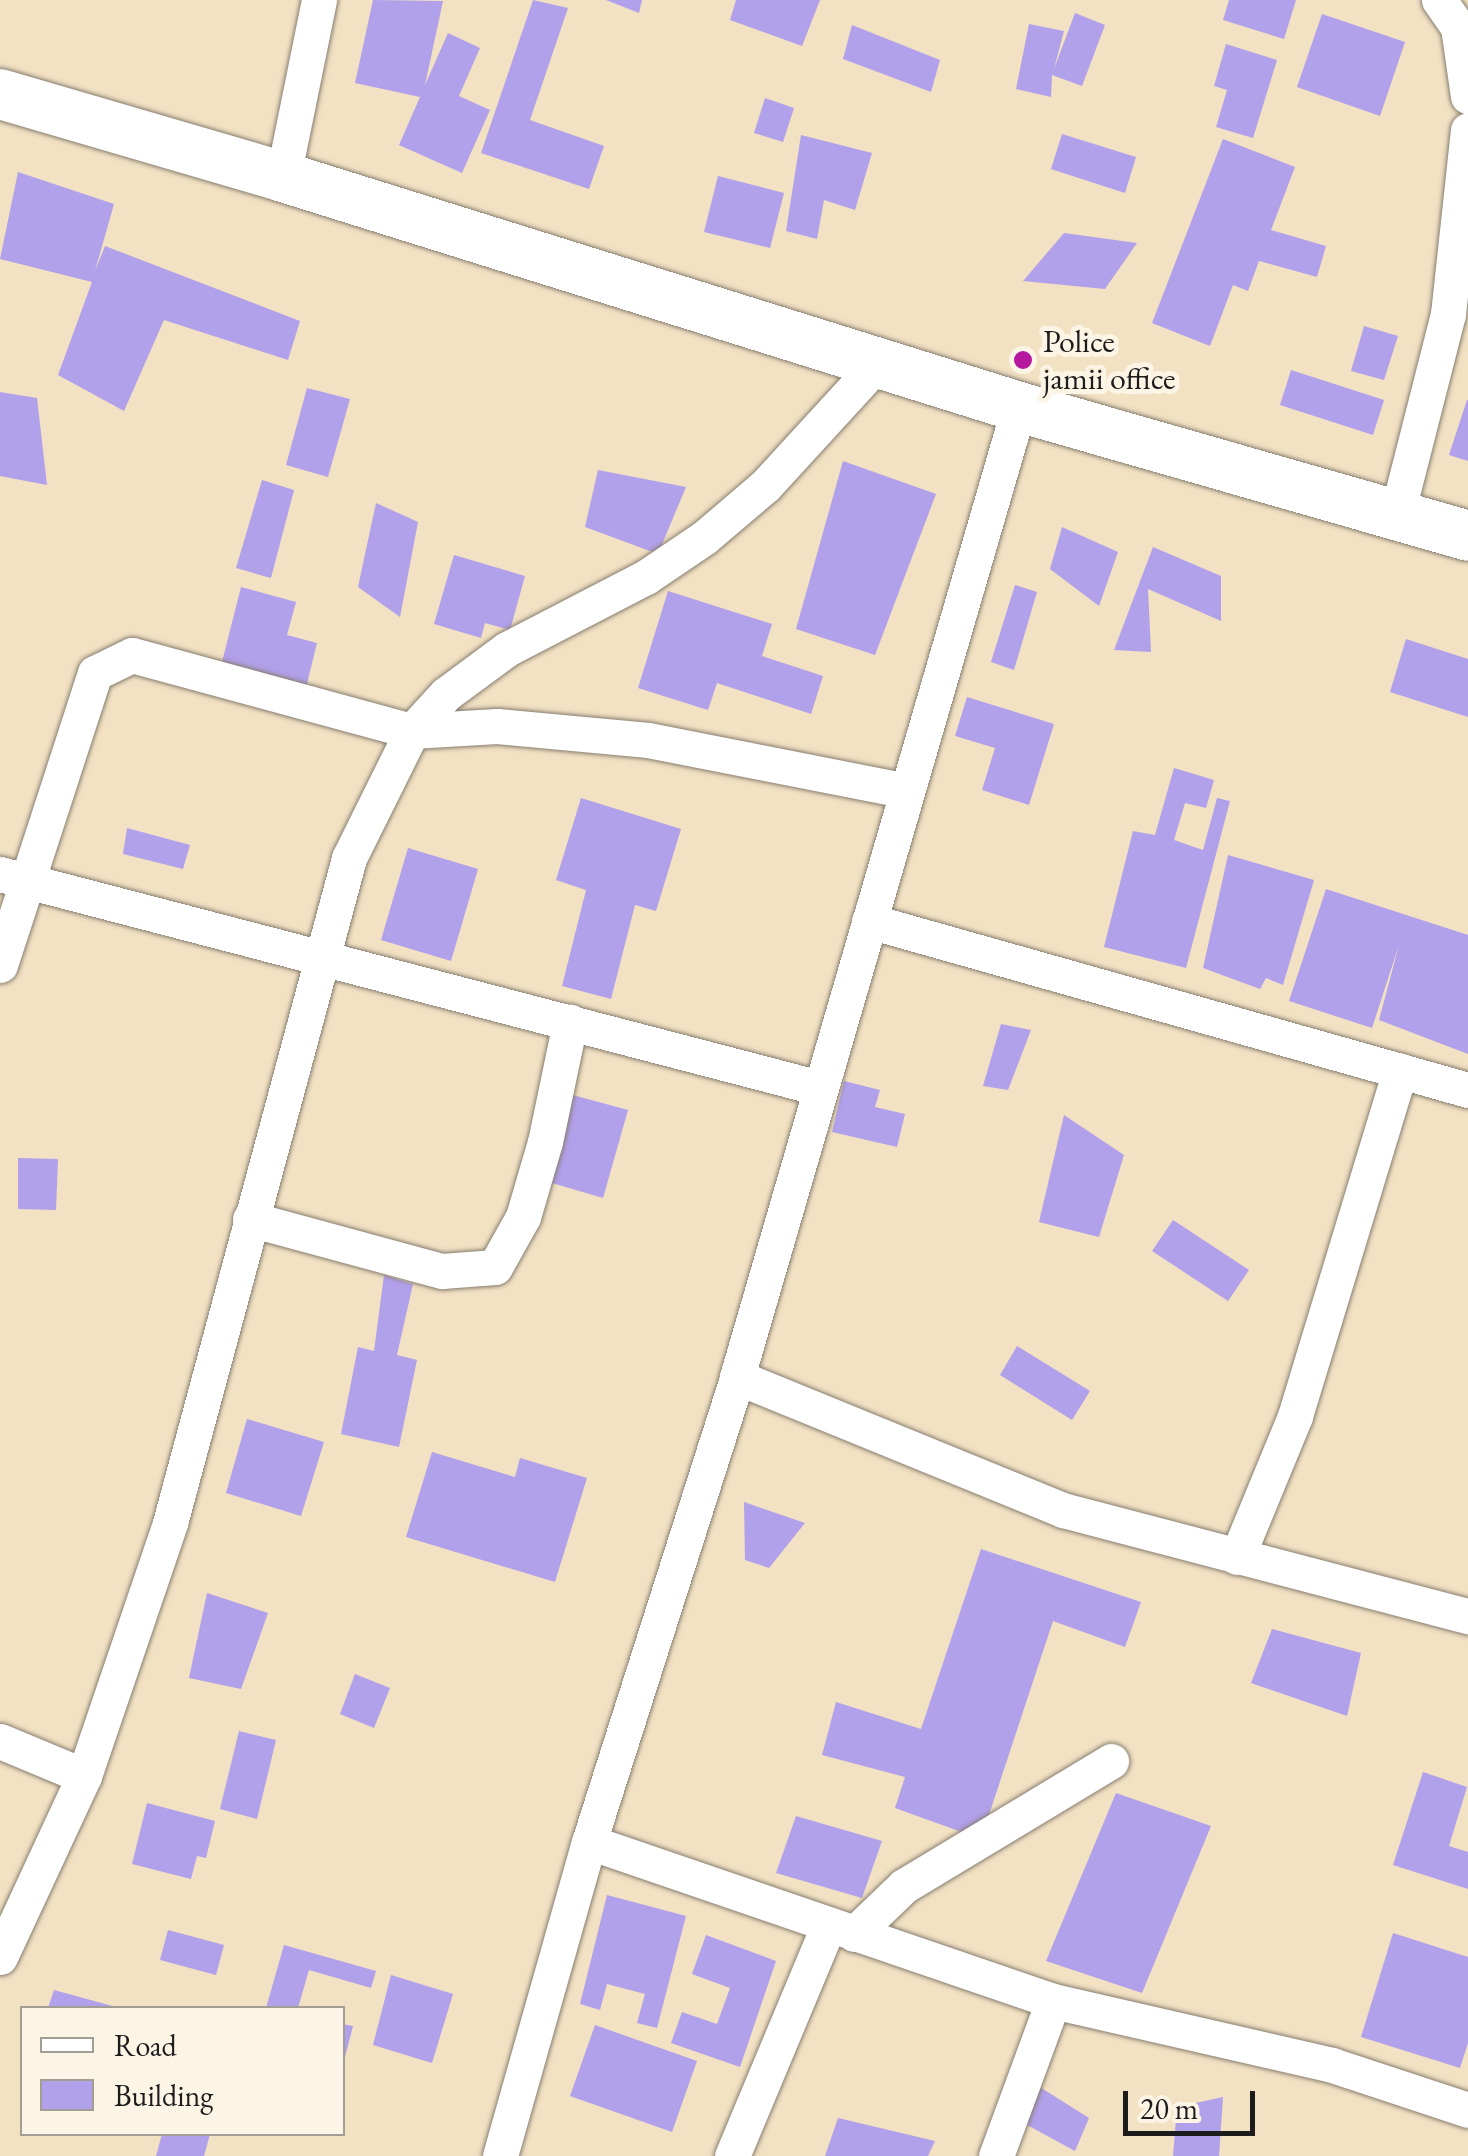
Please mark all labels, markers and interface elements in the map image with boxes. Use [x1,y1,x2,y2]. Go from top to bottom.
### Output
place label: Police jamii office [1043,323,1176,398]
marker: Police jamii office [1012,349,1034,371]
legend [20,2006,345,2136]
text: Road [114,2026,177,2065]
scale bar [1128,2071,1260,2133]
text: Building [114,2076,213,2115]
text: 20 m [1140,2089,1198,2128]

